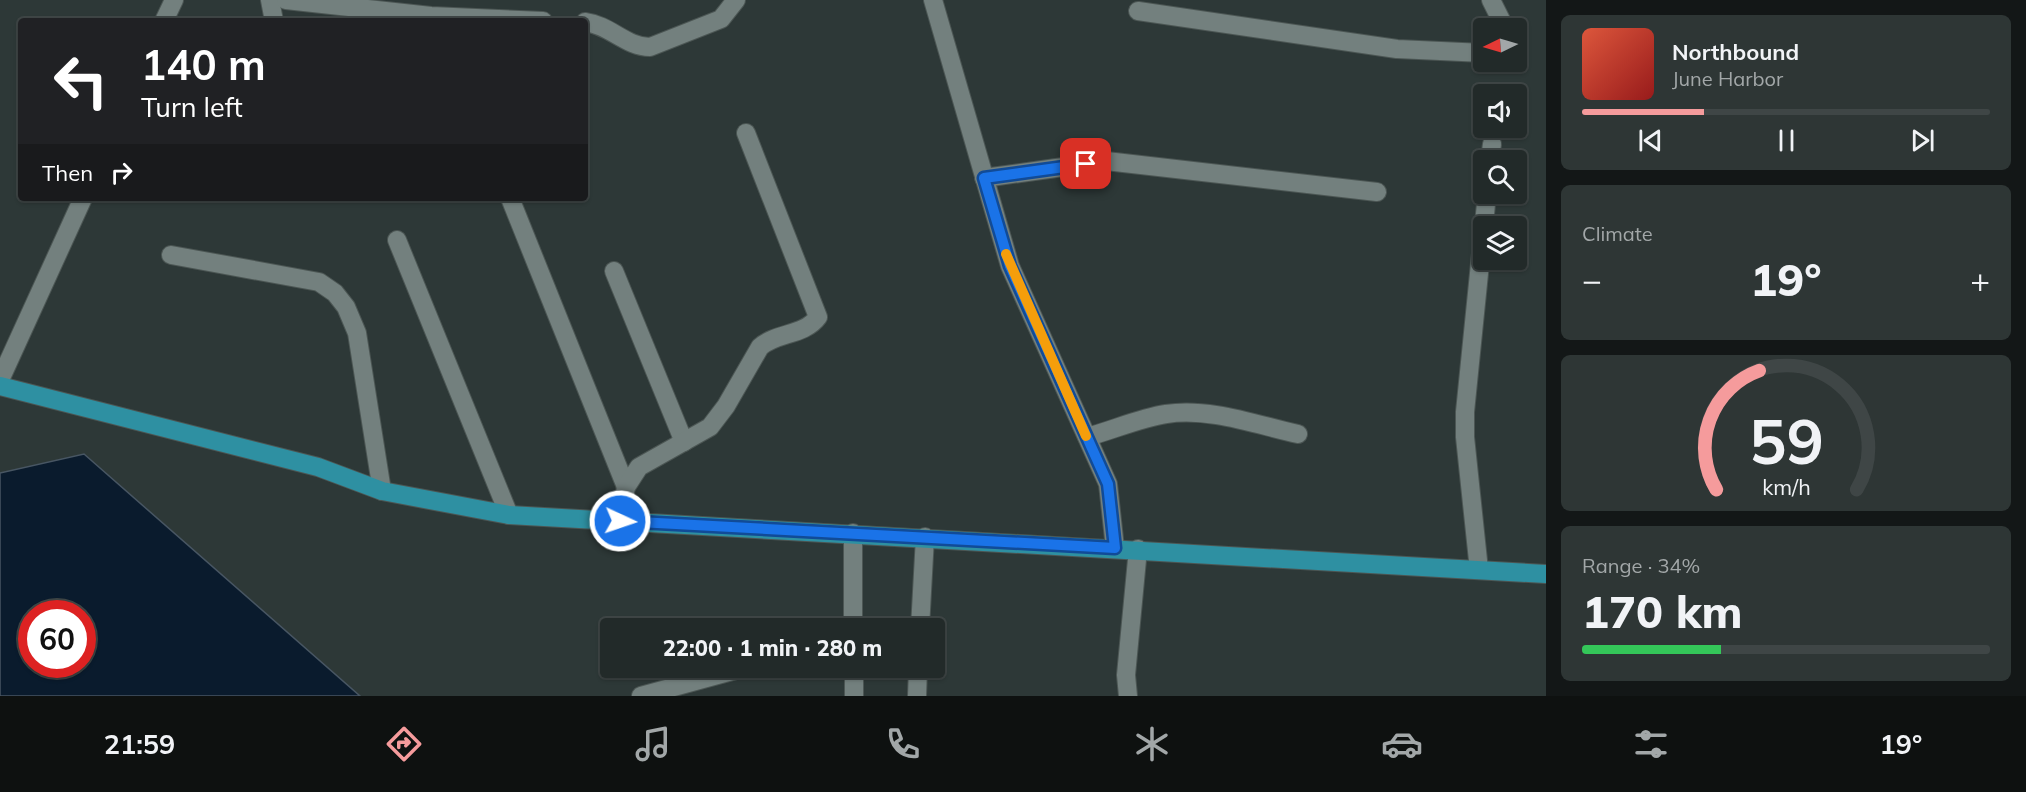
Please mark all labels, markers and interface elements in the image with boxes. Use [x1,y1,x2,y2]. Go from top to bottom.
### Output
north arrow [1473,18,1527,72]
map controls [1473,18,1527,270]
text: 140 m [141,38,266,91]
text: Northbound [1672,38,1799,66]
icon: left [42,42,120,120]
text: June Harbor [1672,66,1783,91]
button: sound [1473,84,1527,138]
text: Turn left [141,90,243,124]
icon: previous [1634,124,1667,157]
icon: pause [1770,124,1803,157]
icon: next [1906,124,1939,157]
pin [1060,138,1111,189]
icon: arrive [1069,147,1102,180]
button: search [1473,150,1527,204]
icon: right [105,156,138,189]
text: Then [42,159,93,187]
button: layers [1473,216,1527,270]
text: Climate [1582,221,1653,246]
text: 19° [1750,251,1822,307]
text: − [1582,259,1602,300]
text: + [1970,259,1990,300]
text: 59 [1749,401,1823,480]
text: km/h [1762,473,1810,500]
position arrow [588,489,652,553]
text: Range · 34% [1582,553,1700,578]
text: 170 km [1582,583,1743,639]
speed limit sign: 60 [18,600,96,678]
text: 22:00 · 1 min · 280 m [663,634,882,662]
icon: directions [383,723,425,765]
icon: music [632,723,674,765]
icon: phone [882,723,924,765]
icon: climate [1131,723,1173,765]
icon: car [1381,723,1423,765]
icon: filters [1630,723,1672,765]
text: 21:59 [104,727,175,761]
text: 19° [1880,727,1922,761]

